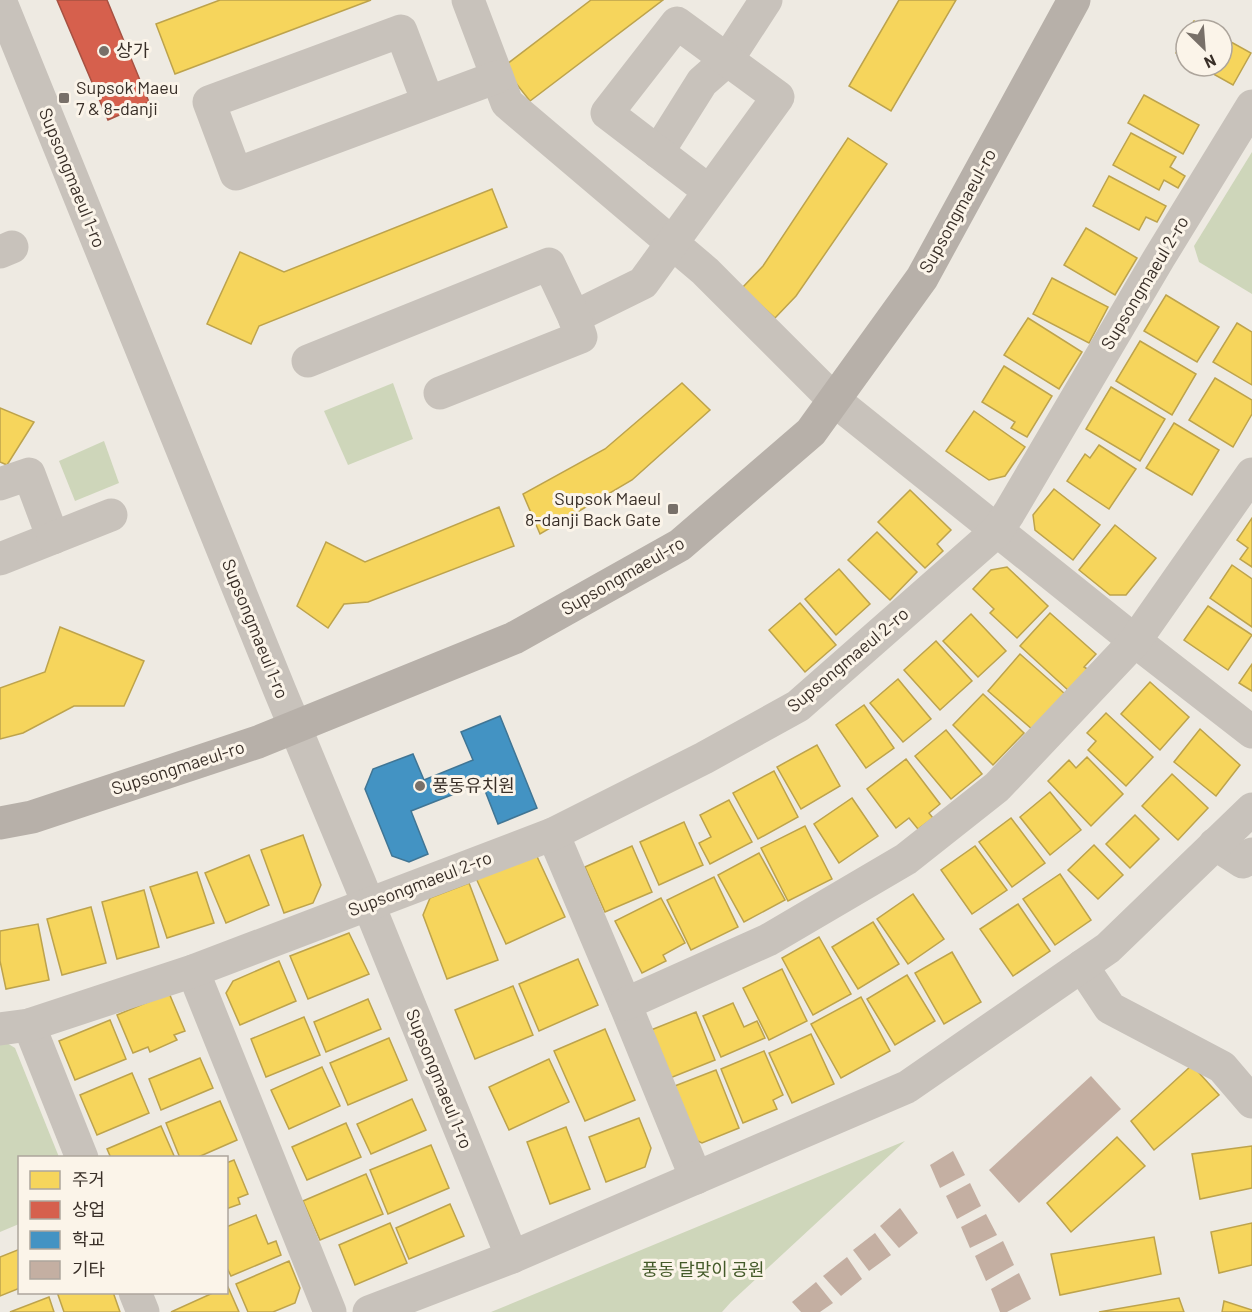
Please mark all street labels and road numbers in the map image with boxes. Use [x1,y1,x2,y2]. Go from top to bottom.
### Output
street label: Supsongmaeul 1-ro [35,105,111,251]
street label: Supsongmaeul-ro [914,145,1000,277]
street label: Supsongmaeul 2-ro [1096,212,1193,353]
street label: Supsongmaeul-ro [557,531,688,619]
street label: Supsongmaeul 1-ro [218,556,294,702]
street label: Supsongmaeul 2-ro [782,602,913,717]
street label: Supsongmaeul-ro [108,735,247,799]
street label: Supsongmaeul 2-ro [345,846,495,921]
street label: Supsongmaeul 1-ro [402,1006,478,1152]

